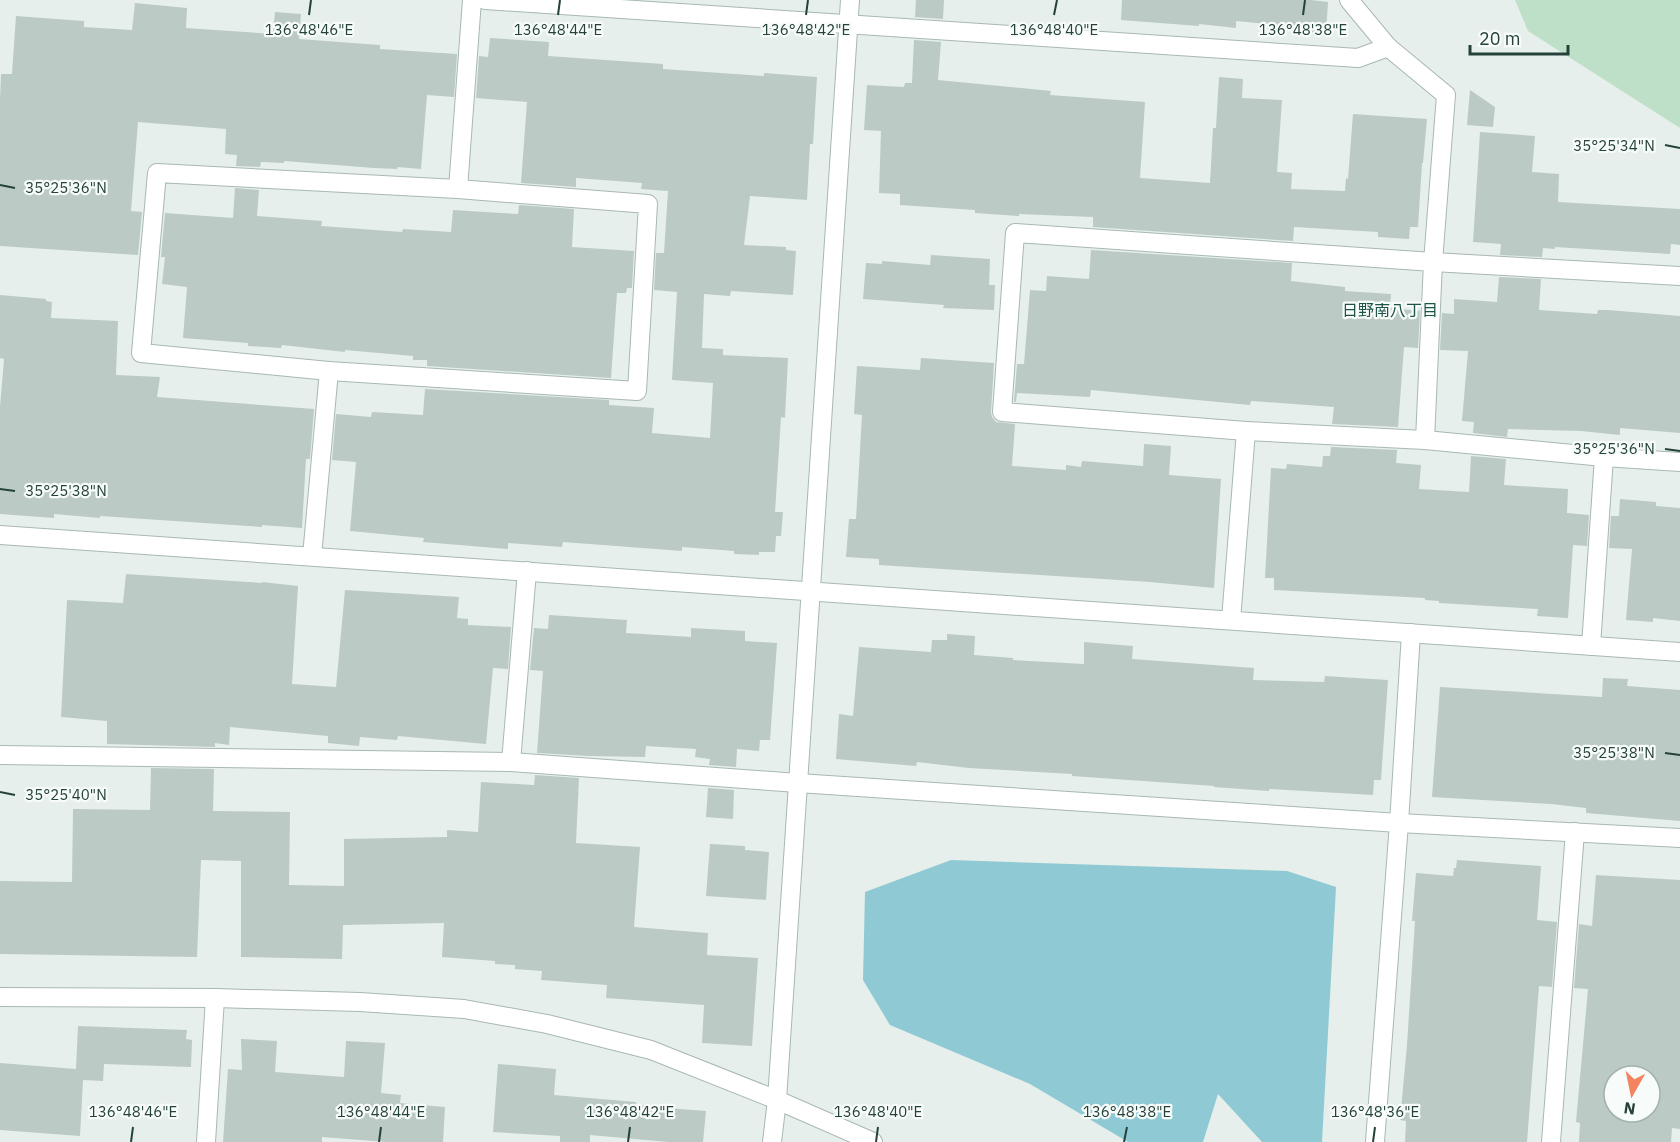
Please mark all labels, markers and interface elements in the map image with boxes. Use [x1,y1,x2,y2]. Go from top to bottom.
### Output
scale bar [1470,18,1568,56]
text: 136°48'46"E [265,20,353,39]
text: 136°48'44"E [514,20,602,39]
text: 136°48'42"E [762,20,850,39]
text: 136°48'40"E [1010,20,1098,39]
text: 136°48'38"E [1259,20,1347,39]
text: 20 m [1479,27,1521,50]
text: 35°25'34"N [1573,136,1655,155]
text: 35°25'36"N [25,178,107,197]
district label: 日野南八丁目 [1342,300,1438,320]
text: 35°25'36"N [1573,439,1655,458]
text: 35°25'38"N [25,481,107,500]
text: 35°25'38"N [1573,743,1655,762]
text: 35°25'40"N [25,785,107,804]
north arrow [1602,1064,1662,1124]
text: N [1622,1098,1637,1120]
text: 136°48'46"E [89,1102,177,1121]
text: 136°48'44"E [337,1102,425,1121]
text: 136°48'42"E [586,1102,674,1121]
text: 136°48'40"E [834,1102,922,1121]
text: 136°48'38"E [1083,1102,1171,1121]
text: 136°48'36"E [1331,1102,1419,1121]

